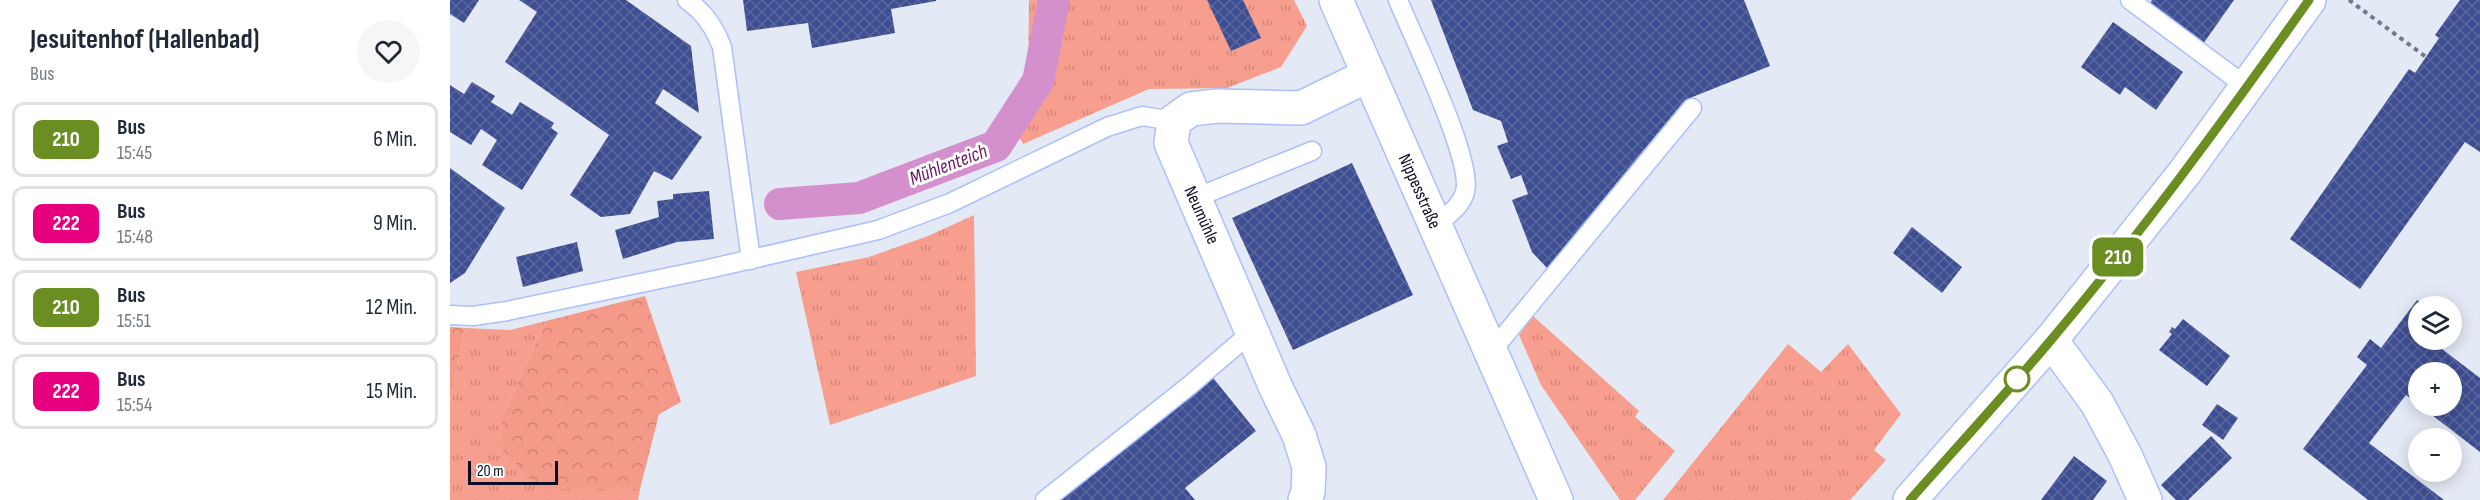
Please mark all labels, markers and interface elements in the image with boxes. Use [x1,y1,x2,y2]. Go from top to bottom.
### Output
button: heart [357,20,420,83]
text: Jesuitenhof (Hallenbad) [30,23,260,56]
text: Bus [30,62,54,86]
text: Bus [117,114,146,141]
text: 6 Min. [373,126,417,153]
text: 210 [52,127,80,152]
water label: Mühlenteich [906,139,991,191]
text: 15:45 [117,141,152,165]
street label: Nippesstraße [1394,151,1445,232]
street label: Neumühle [1179,183,1224,247]
text: Bus [117,198,146,225]
text: 9 Min. [373,210,417,237]
text: 222 [52,211,80,236]
text: 15:48 [117,225,153,249]
line badge: 210 [2084,238,2152,276]
text: 210 [2104,245,2132,270]
text: Bus [117,282,146,309]
text: 12 Min. [366,294,417,321]
text: 210 [52,295,80,320]
map controls [2408,296,2462,482]
button: layers [2408,296,2462,350]
text: 15:51 [117,309,151,333]
button: + [2408,362,2462,416]
text: Bus [117,366,146,393]
unlabelled marker [2004,366,2030,392]
text: 15 Min. [366,378,417,405]
text: 222 [52,379,80,404]
text: 15:54 [117,393,152,417]
button: − [2408,428,2462,482]
scale bar [468,458,558,486]
text: 20 m [477,462,504,481]

